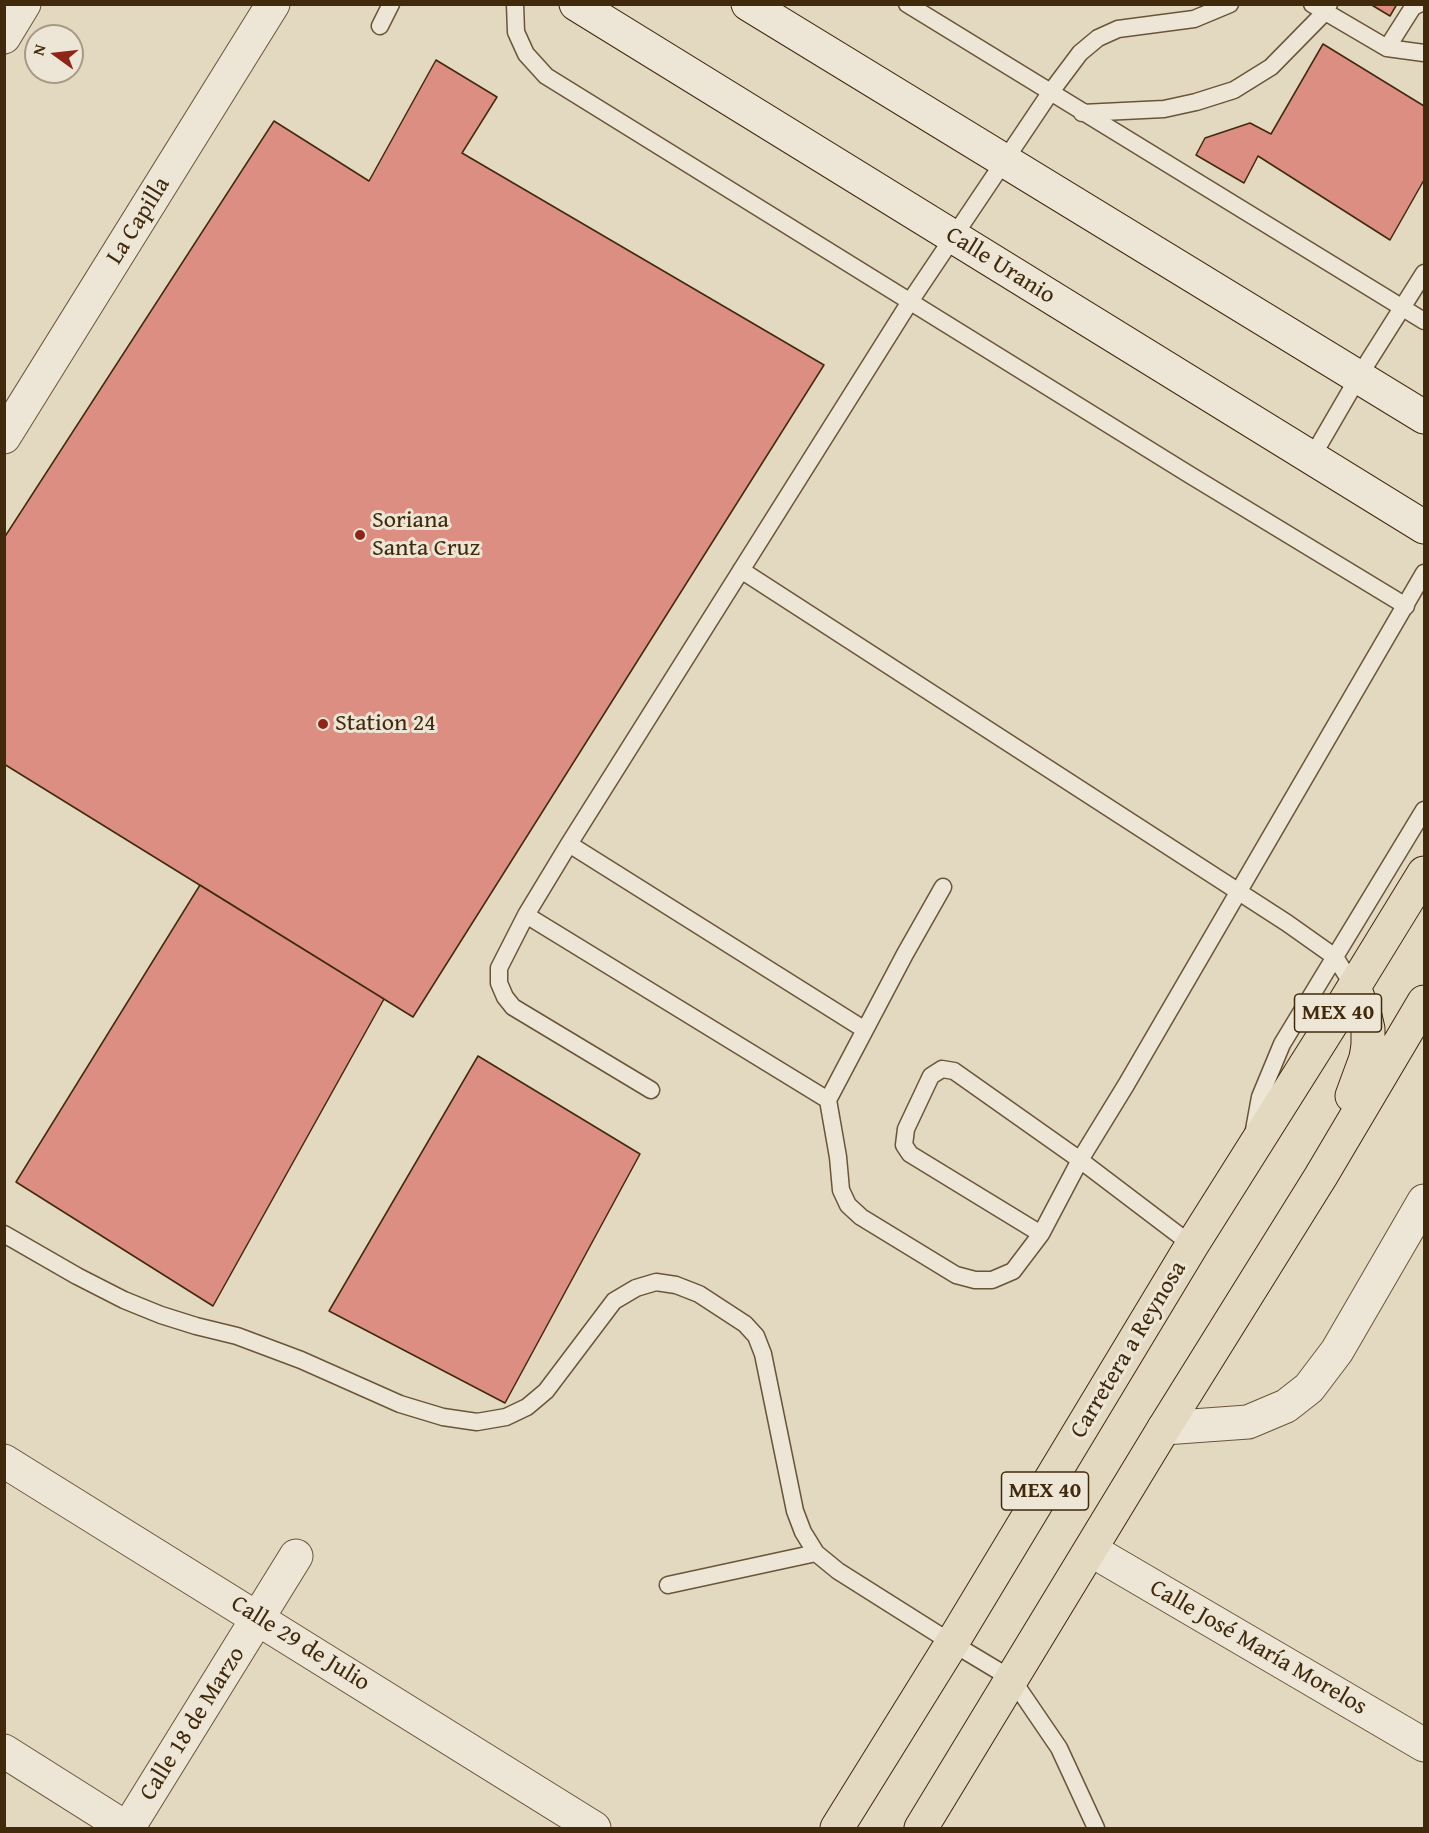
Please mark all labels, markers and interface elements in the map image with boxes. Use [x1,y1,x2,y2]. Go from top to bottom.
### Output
north arrow [24,24,84,84]
text: N [26,42,52,58]
street label: La Capilla [101,172,177,270]
street label: Calle Uranio [940,221,1060,311]
place label: Soriana Santa Cruz [372,507,480,563]
marker: Soriana Santa Cruz [353,528,367,542]
place label: Station 24 [335,710,436,738]
marker: Station 24 [316,717,330,731]
road number: MEX 40 [1294,994,1382,1032]
street label: Carretera a Reynosa [1065,1256,1193,1444]
road number: MEX 40 [1002,1472,1088,1510]
street label: Calle José María Morelos [1144,1574,1372,1722]
street label: Calle 29 de Julio [225,1590,375,1698]
street label: Calle 18 de Marzo [134,1642,252,1806]

